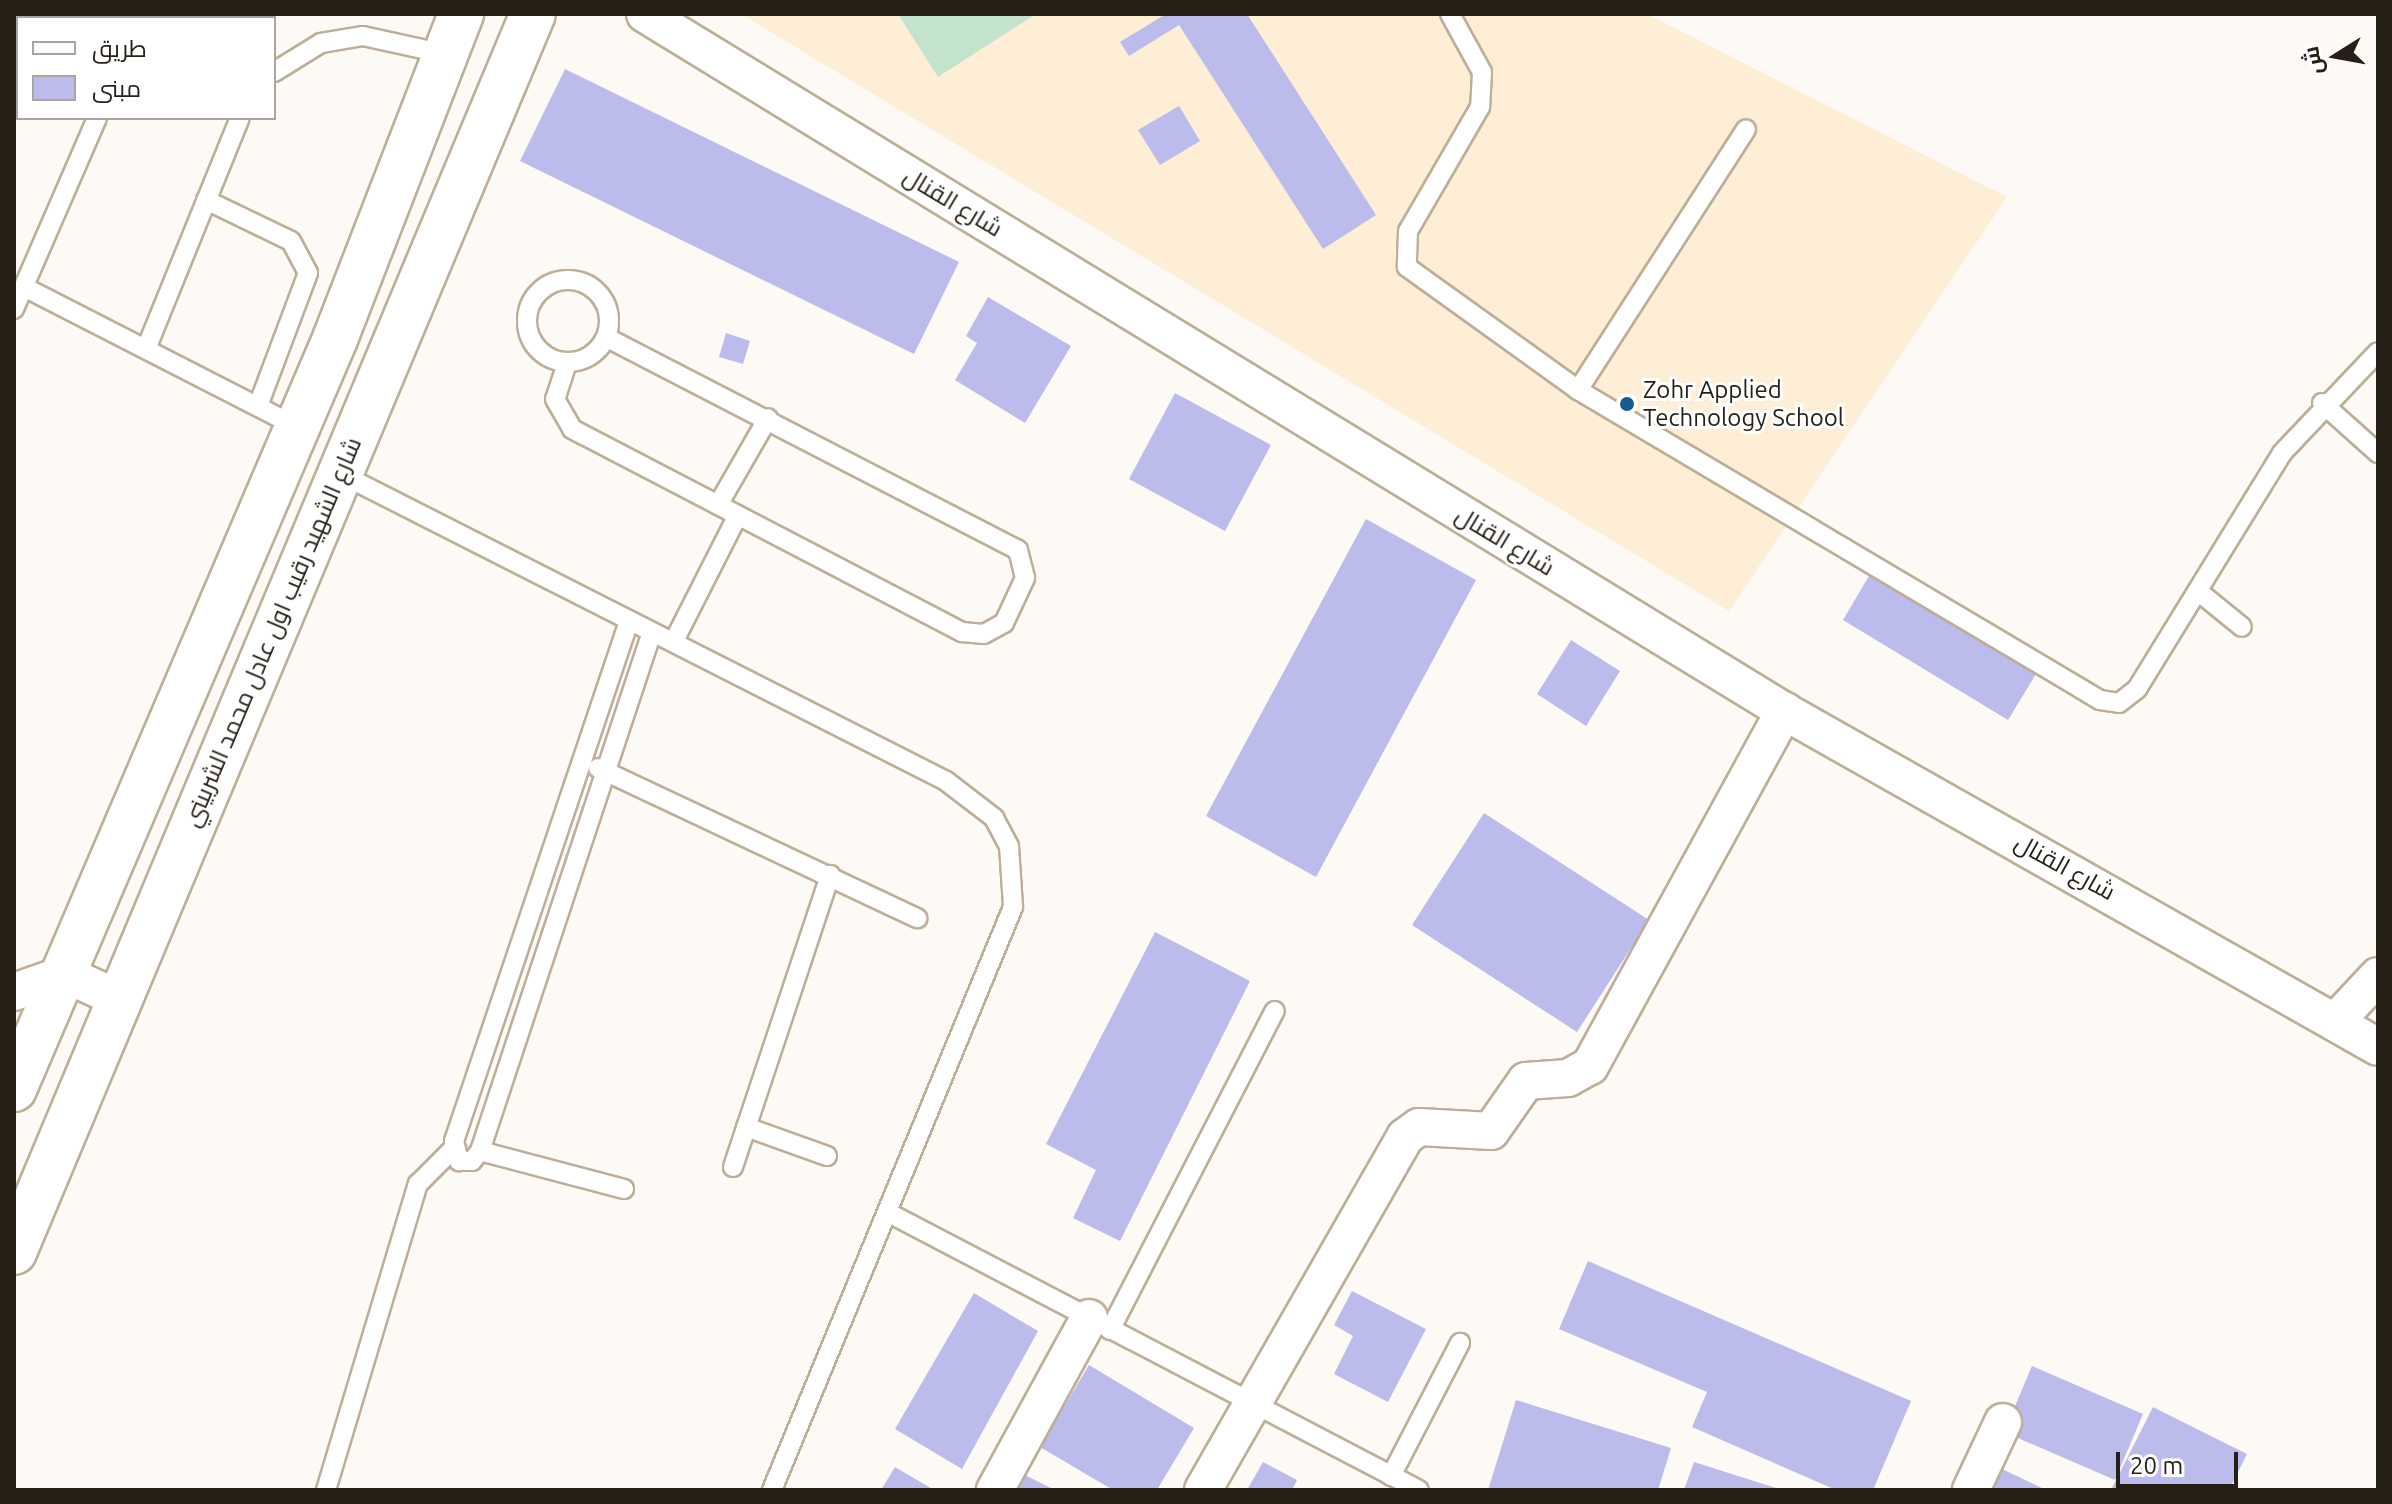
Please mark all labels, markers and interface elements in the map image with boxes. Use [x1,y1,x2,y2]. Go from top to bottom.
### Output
legend [16,16,276,120]
north arrow [2296,16,2376,96]
text: طريق [92,35,147,62]
text: ش [2297,44,2327,77]
text: مبنى [92,75,141,102]
street label: شارع القنال [898,161,1008,243]
place label: Zohr Applied Technology School [1643,376,1844,432]
marker: Zohr Applied Technology School [1618,395,1636,413]
street label: شارع الشهيد رقيب اول عادل محمد الشربيني [177,433,367,831]
street label: شارع القنال [1450,500,1560,582]
street label: شارع القنال [2010,828,2120,906]
scale bar [2120,1436,2242,1486]
text: 20 m [2130,1452,2183,1479]

